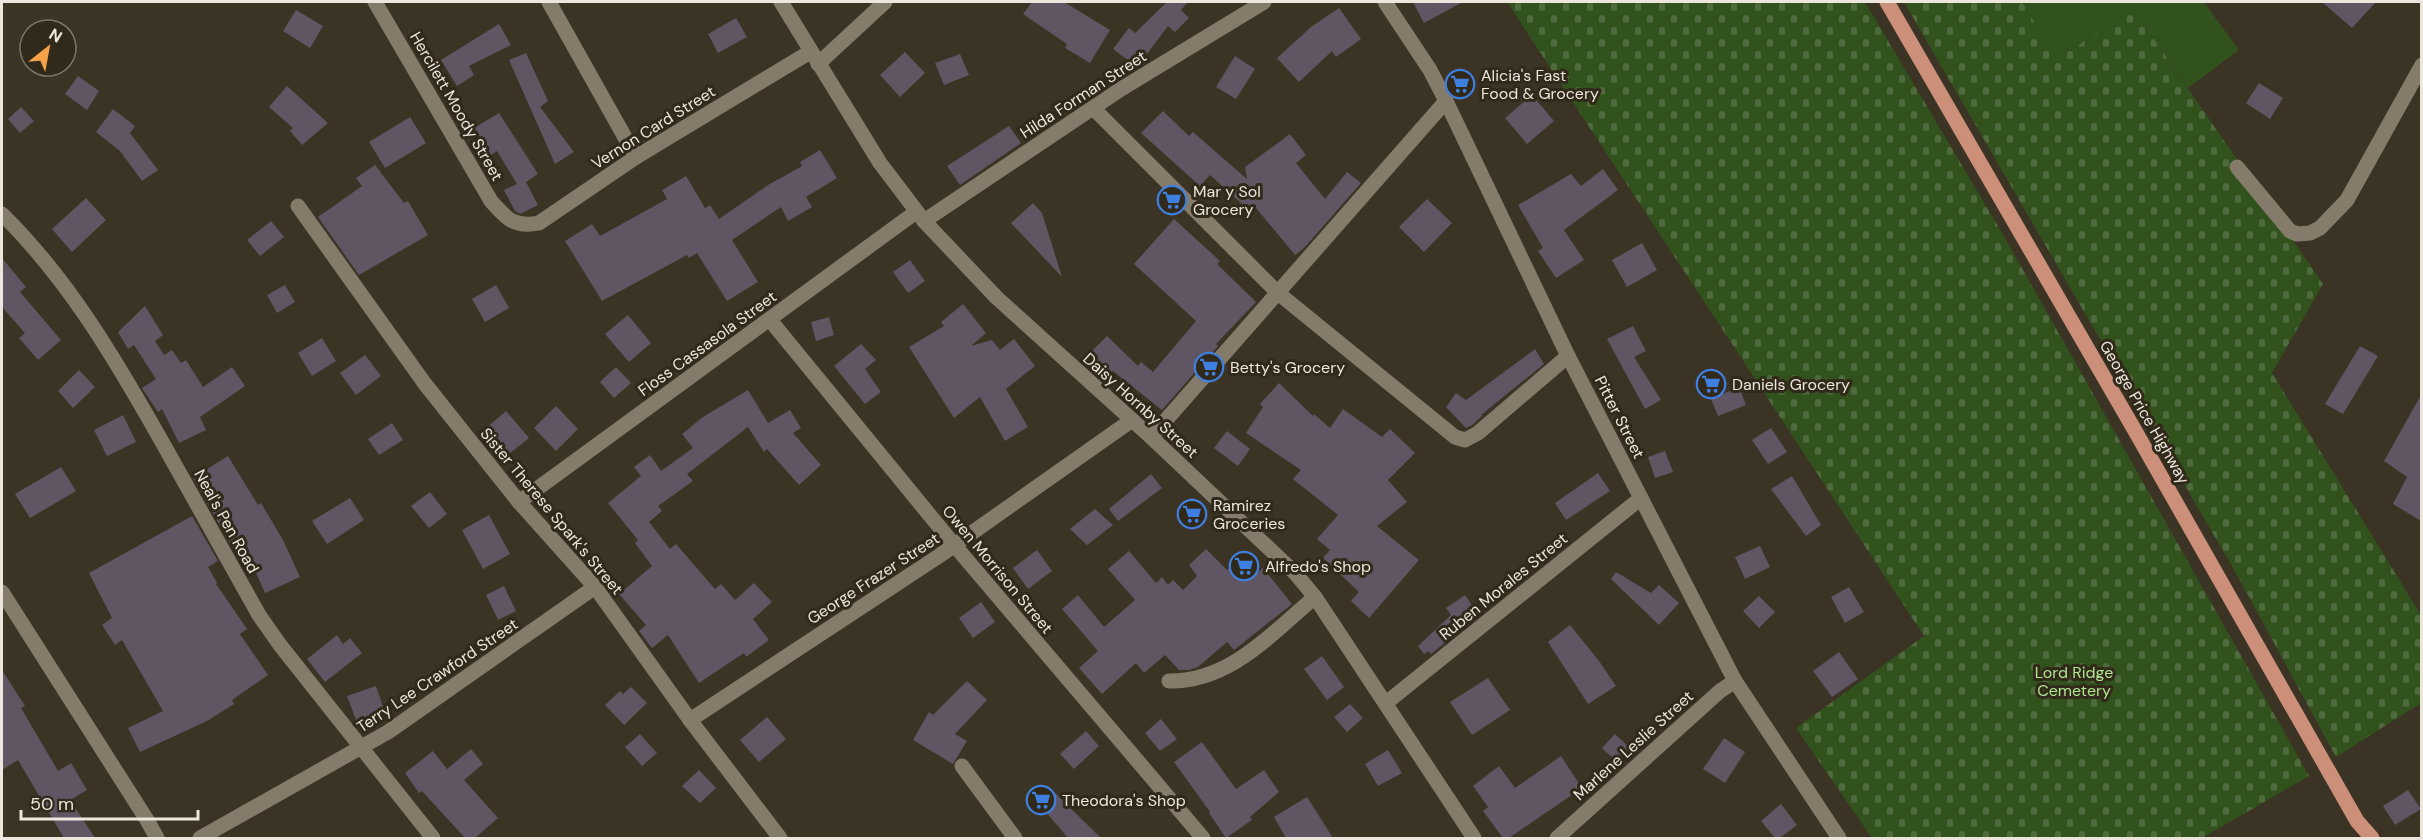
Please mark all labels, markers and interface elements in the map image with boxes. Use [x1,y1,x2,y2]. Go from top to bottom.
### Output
north arrow [18,18,78,78]
text: N [45,24,66,48]
street label: Hercilett Moody Street [405,28,508,185]
street label: Hilda Forman Street [1016,46,1151,143]
place label: Alicia's Fast Food & Grocery [1481,65,1599,104]
supermarket icon: Alicia's Fast Food & Grocery [1444,68,1476,100]
street label: Vernon Card Street [587,81,719,174]
place label: Mar y Sol Grocery [1193,181,1261,220]
supermarket icon: Mar y Sol Grocery [1156,184,1188,216]
street label: Floss Cassasola Street [634,286,781,401]
street label: George Price Highway [2095,337,2194,488]
street label: Daisy Hornby Street [1079,348,1203,463]
supermarket icon: Betty's Grocery [1193,351,1225,383]
place label: Betty's Grocery [1230,357,1345,378]
supermarket icon: Daniels Grocery [1695,368,1727,400]
street label: Pitter Street [1590,372,1649,462]
place label: Daniels Grocery [1732,374,1850,395]
street label: Sister Therese Spark's Street [476,424,628,599]
street label: Neal's Pen Road [189,465,264,577]
place label: Ramirez Groceries [1213,495,1285,534]
supermarket icon: Ramirez Groceries [1176,498,1208,530]
street label: Owen Morrison Street [938,501,1058,638]
street label: George Frazer Street [803,528,943,629]
street label: Ruben Morales Street [1435,528,1572,645]
supermarket icon: Alfredo's Shop [1228,550,1260,582]
place label: Alfredo's Shop [1265,556,1371,577]
street label: Terry Lee Crawford Street [353,614,522,737]
park label: Lord Ridge Cemetery [2035,662,2113,701]
street label: Marlene Leslie Street [1569,686,1698,805]
scale bar [21,783,198,821]
supermarket icon: Theodora's Shop [1025,784,1057,816]
place label: Theodora's Shop [1062,790,1186,811]
text: 50 m [30,792,74,816]

